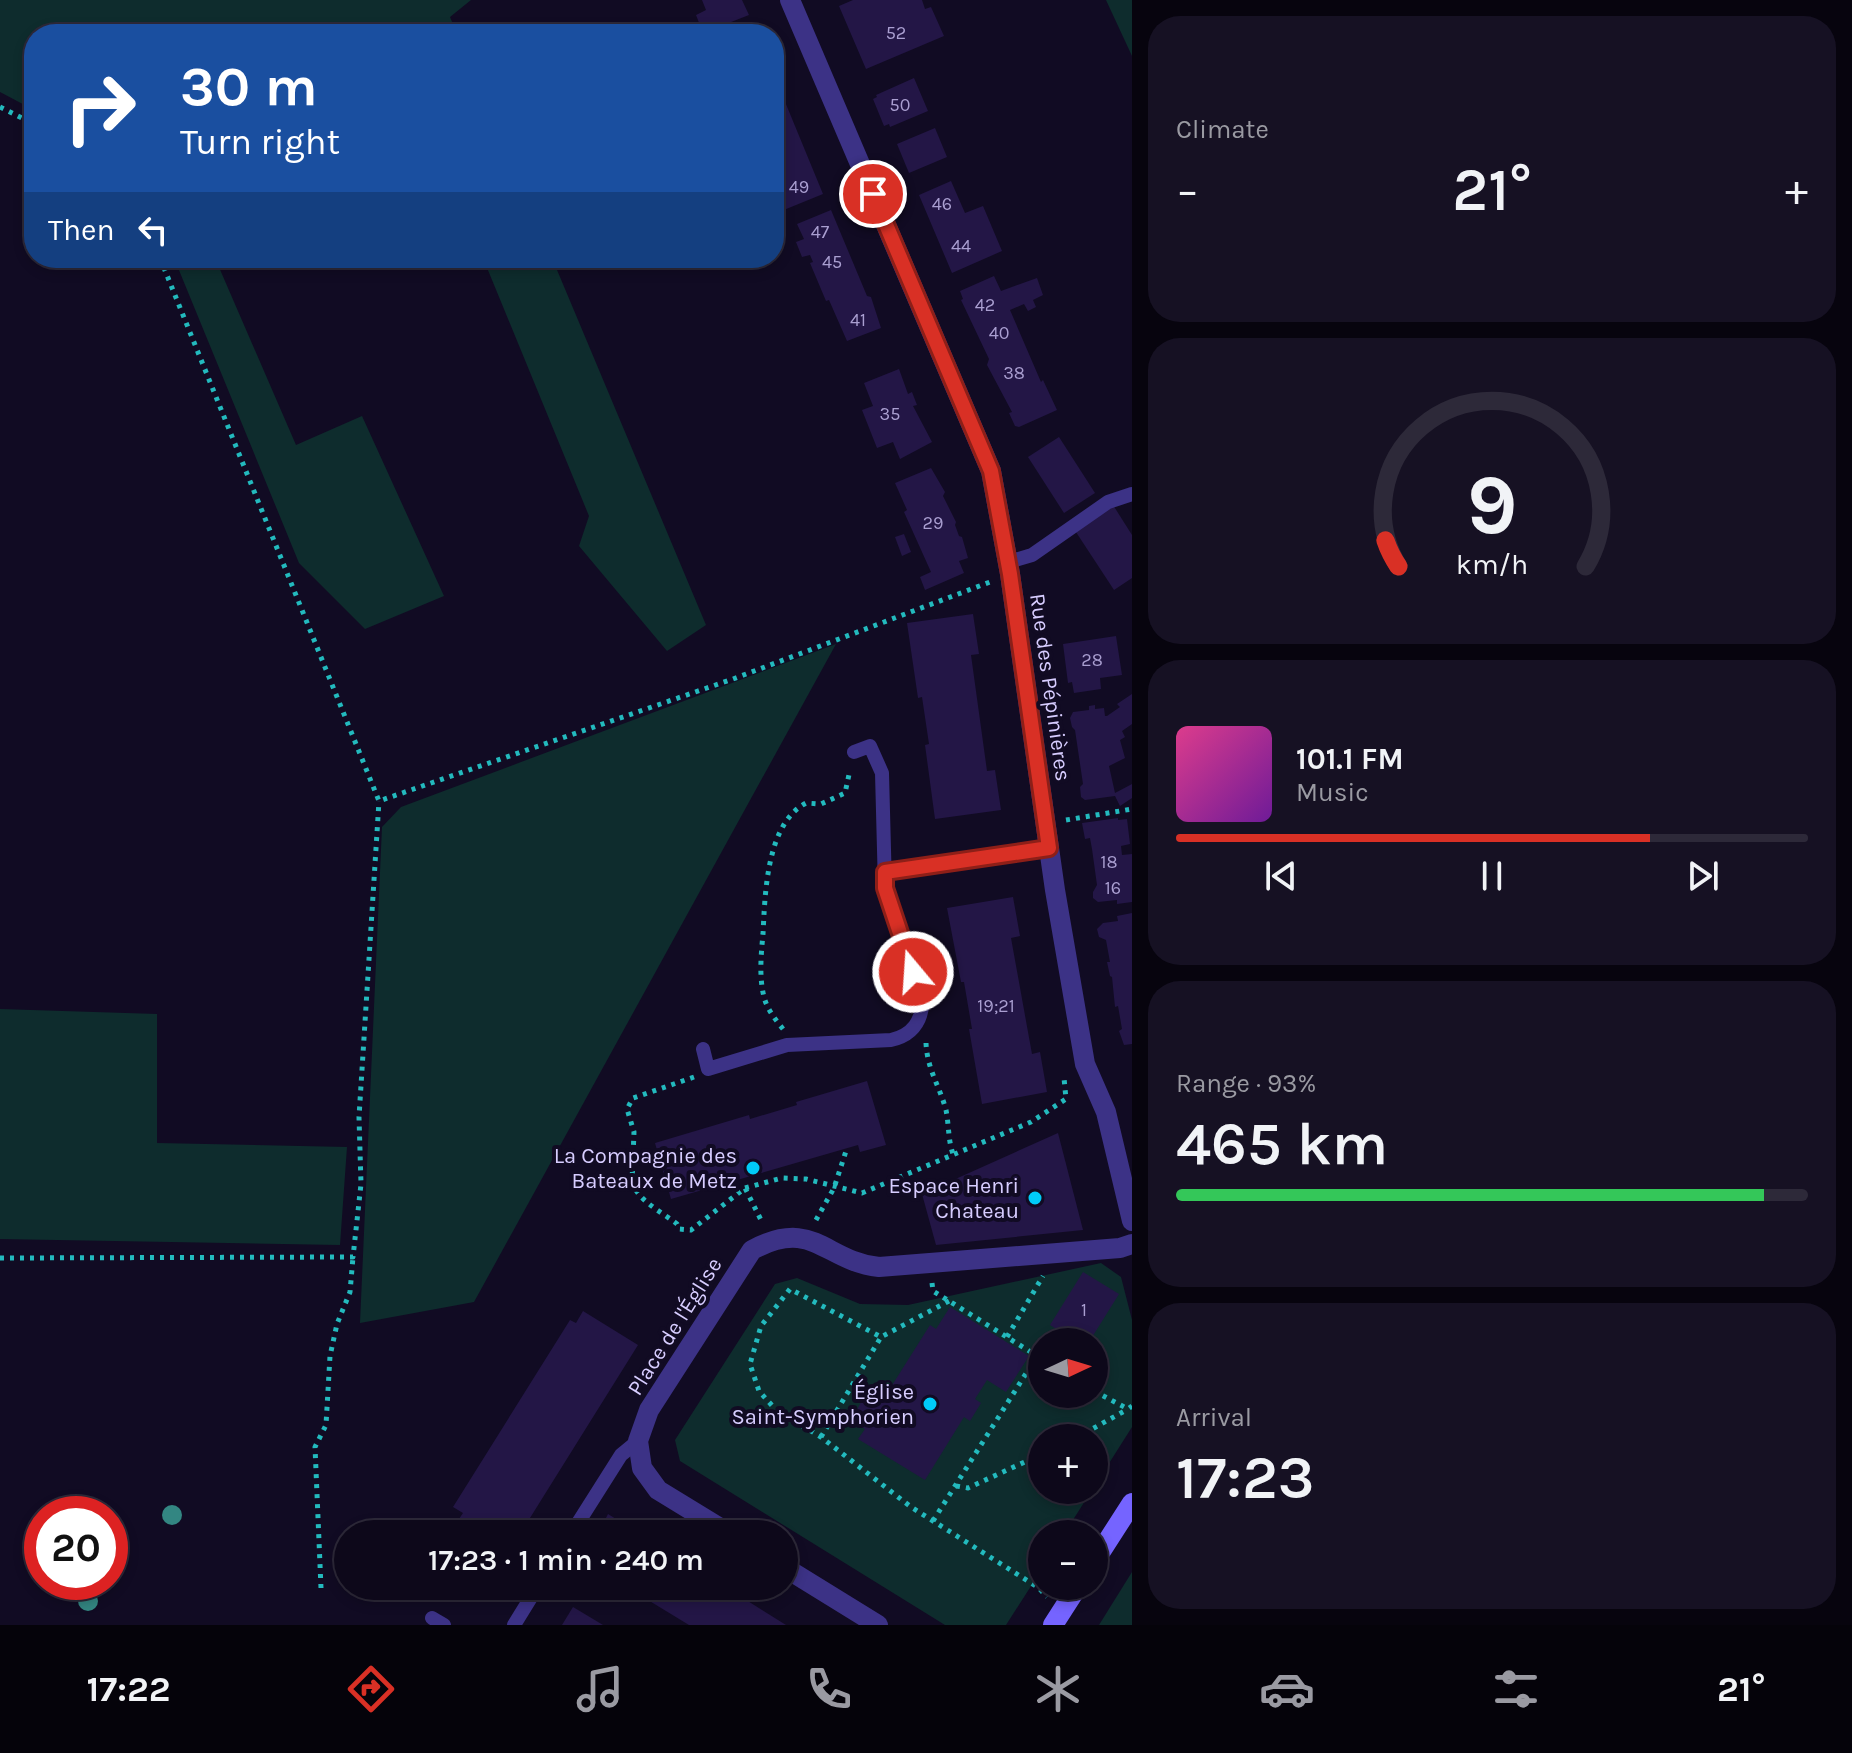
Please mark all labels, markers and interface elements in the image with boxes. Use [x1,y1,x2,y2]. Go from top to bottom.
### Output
house number: 52 [886,22,906,44]
text: 30 m [180,54,318,119]
icon: right [48,56,152,160]
house number: 50 [890,94,910,116]
text: Climate [1176,114,1269,145]
text: Turn right [180,121,340,163]
text: 21° [1452,155,1532,225]
pin [839,160,907,228]
text: − [1176,165,1199,216]
text: + [1785,165,1808,216]
icon: arrive [851,172,895,216]
house number: 49 [789,176,809,198]
house number: 46 [932,193,952,215]
icon: left [131,208,175,252]
text: Then [48,212,115,248]
house number: 47 [811,221,830,243]
house number: 44 [951,235,971,257]
house number: 45 [822,251,842,273]
house number: 42 [975,294,995,316]
house number: 41 [850,309,866,331]
house number: 40 [989,322,1009,344]
house number: 38 [1003,362,1025,384]
house number: 35 [880,403,900,425]
text: 9 [1467,456,1517,553]
house number: 29 [923,512,943,534]
text: km/h [1456,548,1528,581]
street label: Rue des Pépinières [1024,592,1076,783]
house number: 28 [1081,649,1103,671]
text: 101.1 FM [1296,741,1404,777]
text: Music [1296,777,1369,808]
house number: 18 [1100,851,1118,873]
icon: previous [1259,854,1303,898]
icon: pause [1470,854,1514,898]
icon: next [1681,854,1725,898]
house number: 16 [1105,877,1121,899]
position arrow [871,930,955,1014]
house number: 19;21 [977,995,1015,1017]
text: Range · 93% [1176,1068,1316,1099]
text: 465 km [1176,1109,1388,1179]
place label: La Compagnie des Bateaux de Metz [554,1143,737,1194]
marker: La Compagnie des Bateaux de Metz [744,1159,762,1177]
place label: Espace Henri Chateau [888,1173,1019,1224]
marker: Espace Henri Chateau [1026,1189,1044,1207]
street label: Place de l'Église [621,1252,728,1400]
house number: 1 [1081,1299,1087,1321]
north arrow [1028,1328,1108,1408]
map controls [1028,1328,1108,1600]
place label: Église Saint-Symphorien [731,1378,914,1430]
marker: Église Saint-Symphorien [921,1395,939,1413]
text: Arrival [1176,1402,1252,1433]
button: + [1028,1424,1108,1504]
text: 17:23 [1176,1443,1315,1513]
speed limit sign: 20 [24,1496,128,1600]
button: − [1028,1520,1108,1600]
text: 17:23 · 1 min · 240 m [428,1542,704,1578]
icon: directions [343,1661,399,1717]
icon: music [572,1661,628,1717]
icon: phone [801,1661,857,1717]
icon: climate [1030,1661,1086,1717]
icon: car [1259,1661,1315,1717]
icon: filters [1488,1661,1544,1717]
text: 17:22 [86,1668,170,1710]
text: 21° [1717,1668,1766,1710]

